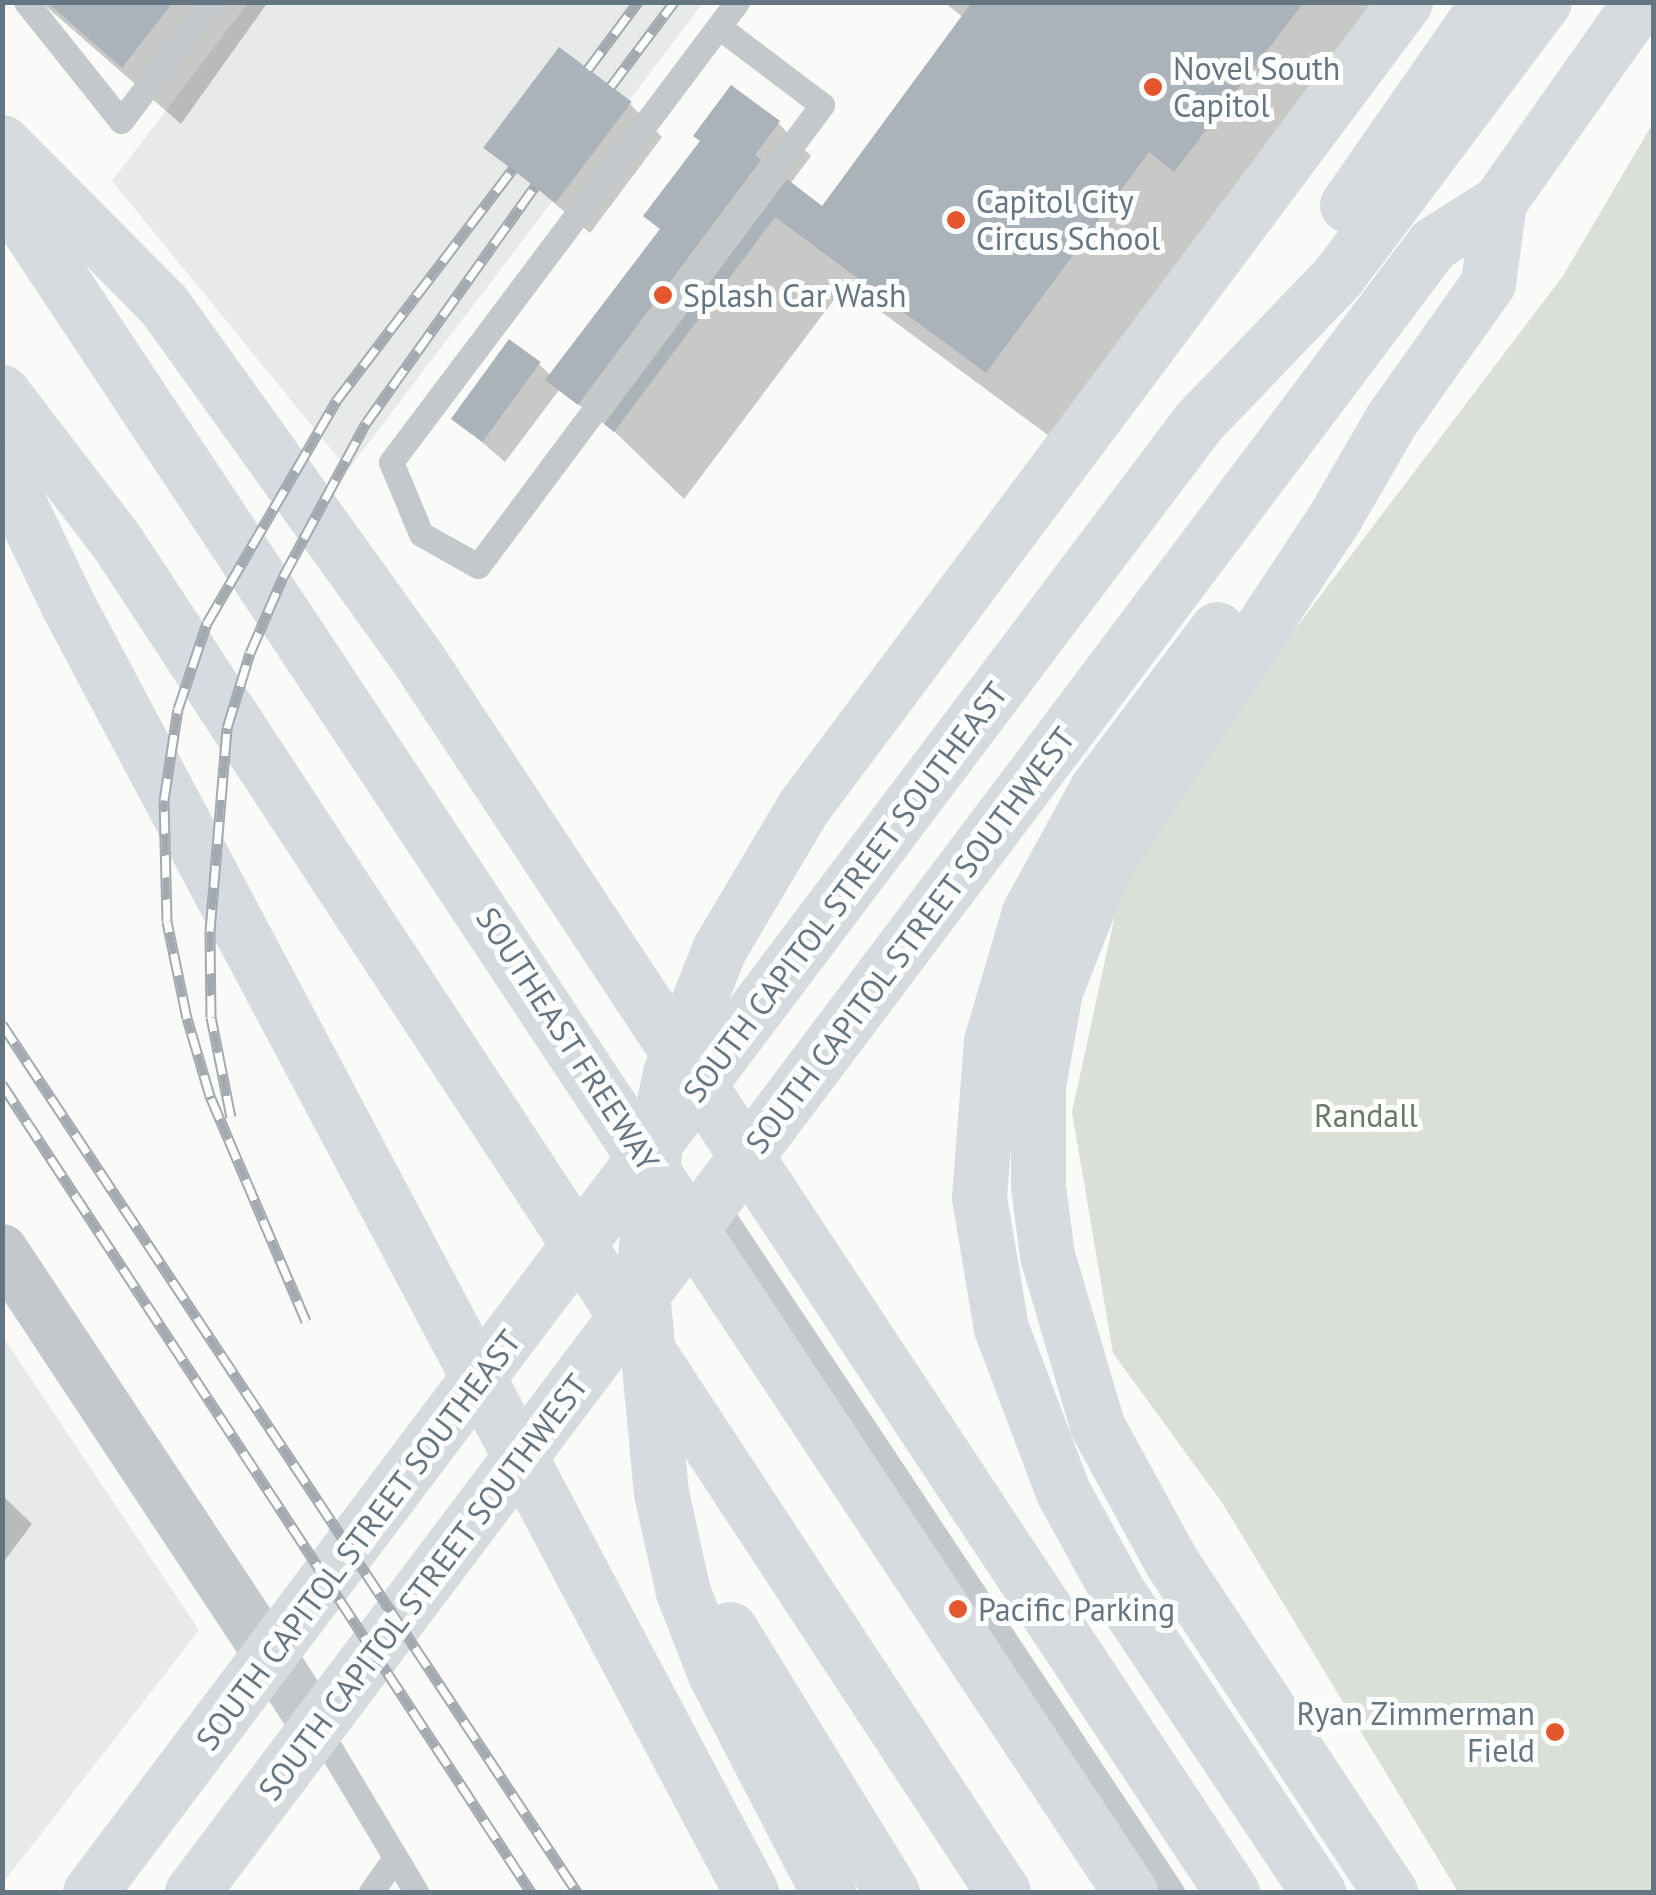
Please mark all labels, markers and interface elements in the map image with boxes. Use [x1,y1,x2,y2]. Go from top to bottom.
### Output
place label: Novel South Capitol [1173,50,1340,125]
marker: Novel South Capitol [1142,76,1164,98]
place label: Capitol City Circus School [976,183,1160,258]
marker: Capitol City Circus School [945,209,967,231]
place label: Splash Car Wash [683,276,907,314]
marker: Splash Car Wash [652,284,674,306]
street label: SOUTH CAPITOL STREET SOUTHEAST [674,674,1016,1110]
street label: SOUTH CAPITOL STREET SOUTHWEST [736,718,1084,1162]
street label: SOUTHEAST FREEWAY [468,899,668,1179]
park label: Randall [1314,1096,1418,1134]
street label: SOUTH CAPITOL STREET SOUTHEAST [187,1322,529,1758]
street label: SOUTH CAPITOL STREET SOUTHWEST [249,1365,597,1809]
place label: Pacific Parking [978,1590,1176,1628]
marker: Pacific Parking [947,1598,969,1620]
place label: Ryan Zimmerman Field [1296,1695,1535,1770]
marker: Ryan Zimmerman Field [1544,1721,1566,1743]

